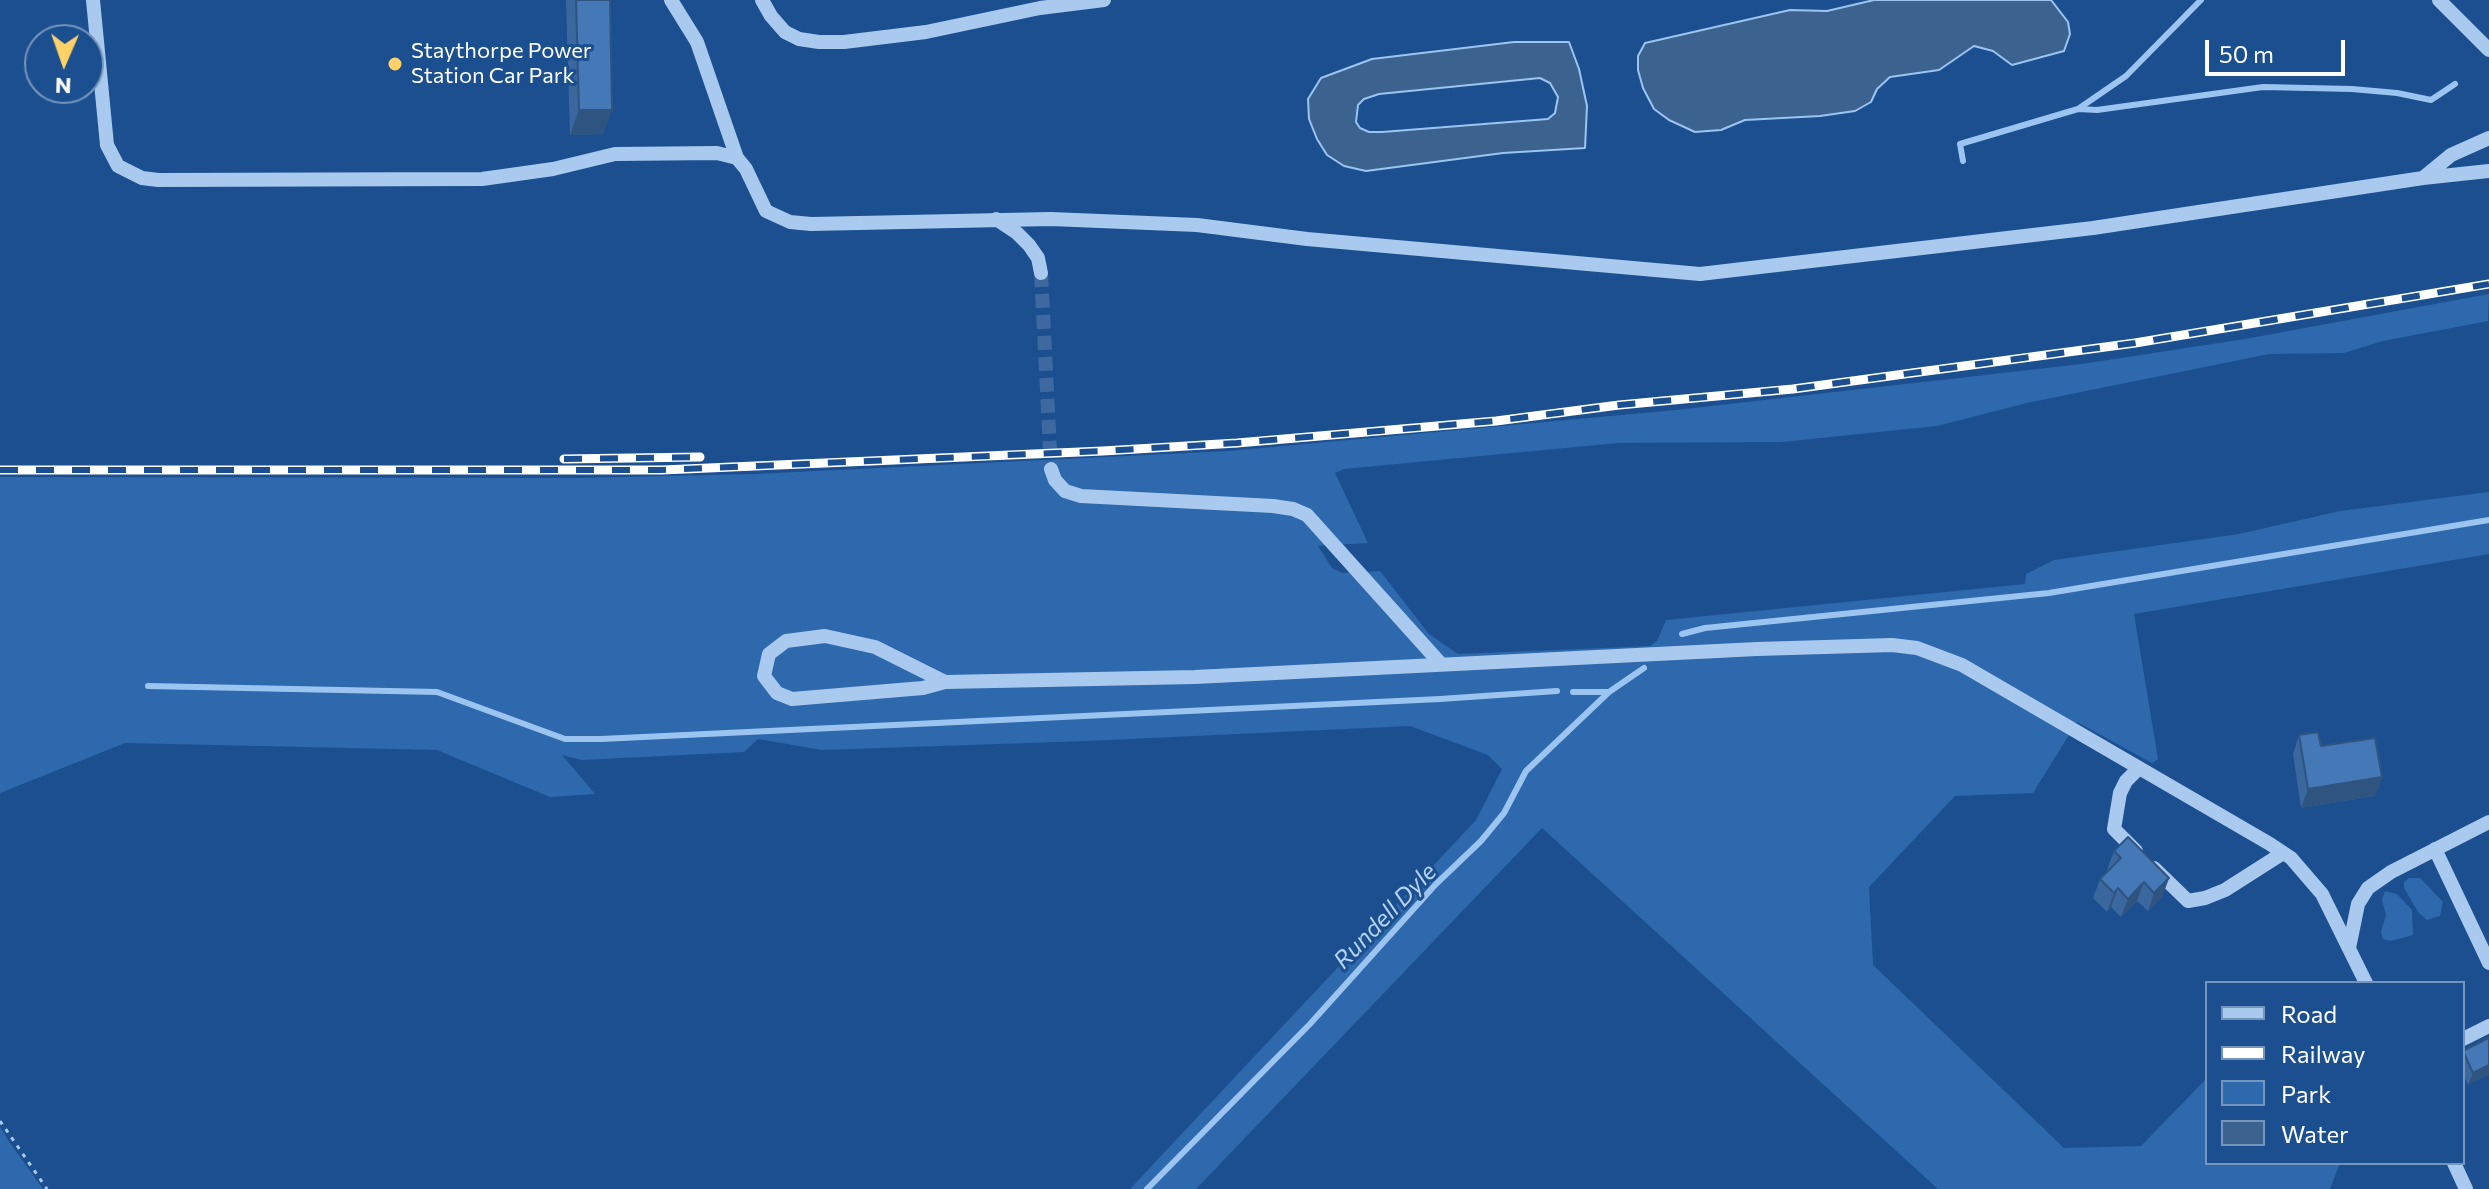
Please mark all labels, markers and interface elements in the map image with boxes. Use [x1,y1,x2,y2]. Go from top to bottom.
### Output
north arrow [24,24,104,104]
scale bar [2209,24,2349,74]
place label: Staythorpe Power Station Car Park [411,38,592,90]
text: 50 m [2219,39,2274,68]
marker: Staythorpe Power Station Car Park [386,55,404,73]
text: N [54,73,72,100]
water label: Rundell Dyle [1328,857,1442,975]
legend [2205,981,2465,1165]
text: Road [2281,999,2337,1028]
text: Railway [2281,1039,2366,1068]
text: Park [2281,1079,2331,1108]
text: Water [2281,1119,2349,1148]

